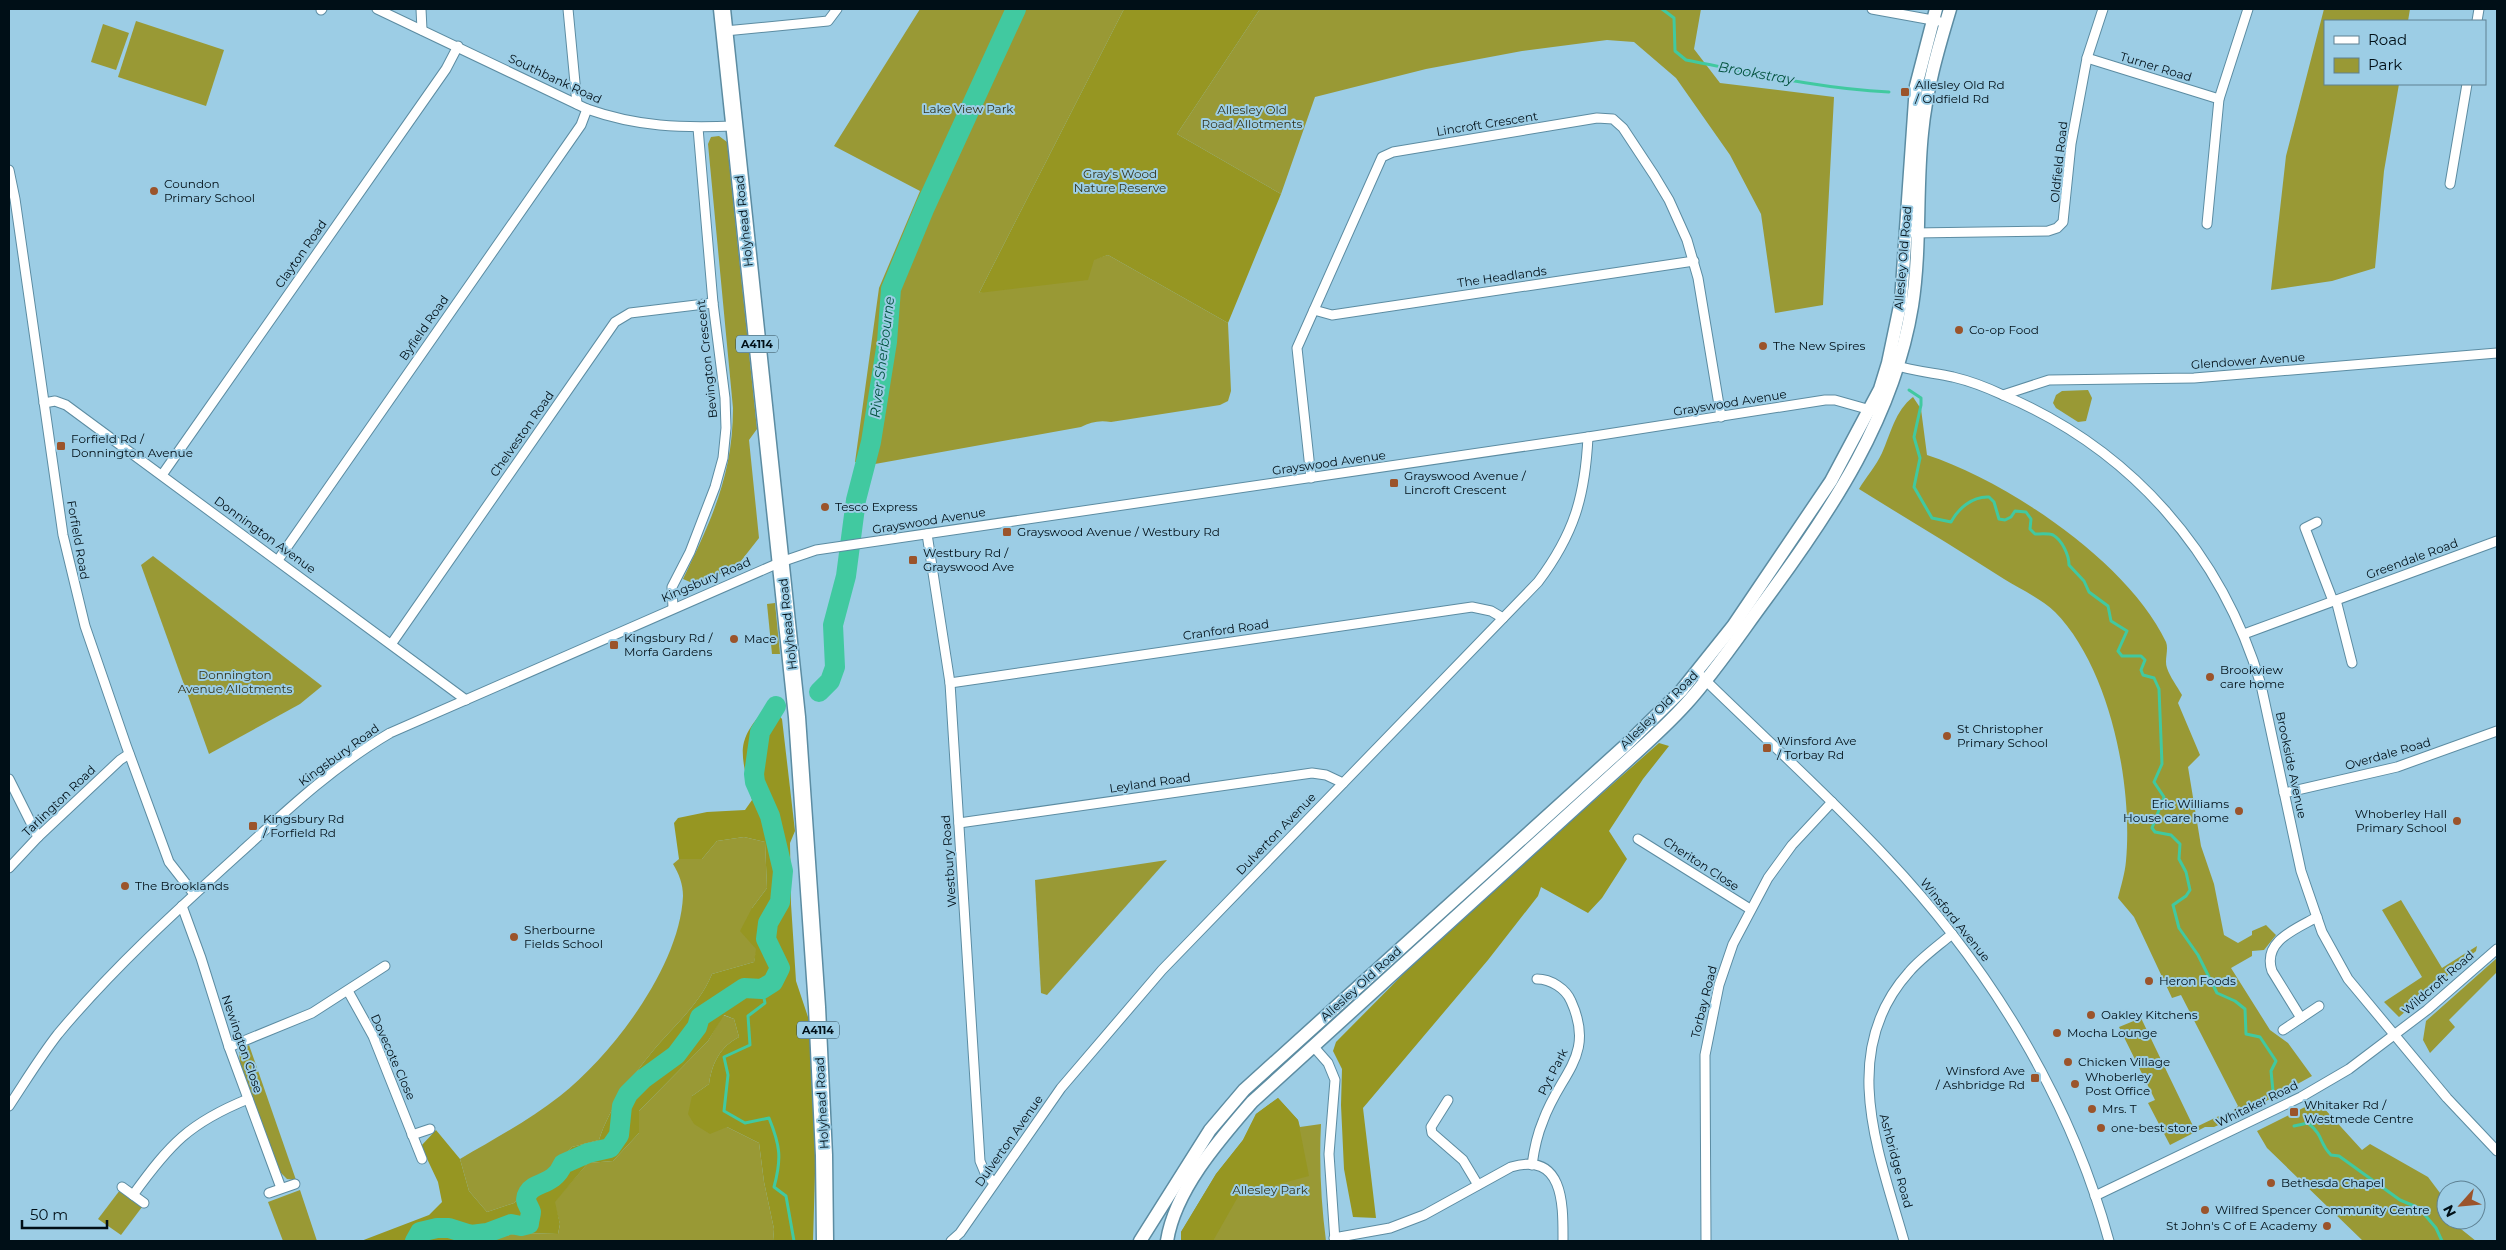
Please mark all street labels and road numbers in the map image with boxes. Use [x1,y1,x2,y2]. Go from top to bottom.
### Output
street label: Turner Road [2118,49,2194,85]
street label: Southbank Road [506,50,604,107]
street label: Lincroft Crescent [1435,108,1539,139]
street label: Oldfield Road [2047,120,2070,203]
street label: Holyhead Road [731,175,756,268]
street label: Allesley Old Road [1890,205,1915,310]
street label: Clayton Road [272,217,330,291]
street label: The Headlands [1456,263,1548,290]
street label: Byfield Road [396,292,452,363]
street label: Bevington Crescent [693,299,720,419]
road number: A4114 [736,336,778,352]
street label: Glendower Avenue [2190,349,2305,372]
street label: Grayswood Avenue [1672,386,1788,419]
street label: Chelveston Road [486,388,557,480]
street label: Grayswood Avenue [1271,447,1387,478]
street label: Donnington Avenue [212,493,319,576]
street label: Forfield Road [64,499,93,581]
street label: Grayswood Avenue [871,504,987,537]
street label: Greendale Road [2364,535,2460,582]
street label: Kingsbury Road [659,554,753,605]
street label: Holyhead Road [775,578,800,671]
street label: Cranford Road [1182,616,1270,643]
street label: Allesley Old Road [1617,668,1701,752]
street label: Brookside Avenue [2273,710,2310,820]
street label: Kingsbury Road [296,720,382,789]
street label: Overdale Road [2343,734,2432,773]
street label: Tarlington Road [19,762,98,839]
street label: Leyland Road [1108,769,1191,796]
street label: Dulverton Avenue [1233,789,1319,878]
street label: Westbury Road [938,814,959,908]
street label: Cheriton Close [1660,833,1742,894]
street label: Winsford Avenue [1917,875,1994,964]
street label: Allesley Old Road [1317,943,1404,1024]
street label: Wildcroft Road [2399,947,2477,1018]
street label: Torbay Road [1687,964,1720,1040]
street label: Newington Close [219,993,266,1095]
street label: Dovecote Close [368,1012,419,1102]
road number: A4114 [797,1022,839,1038]
street label: Pyt Park [1534,1045,1571,1098]
street label: Holyhead Road [812,1057,831,1149]
street label: Whitaker Road [2213,1077,2300,1130]
street label: Dulverton Avenue [971,1092,1046,1189]
street label: Ashbridge Road [1877,1112,1916,1210]

